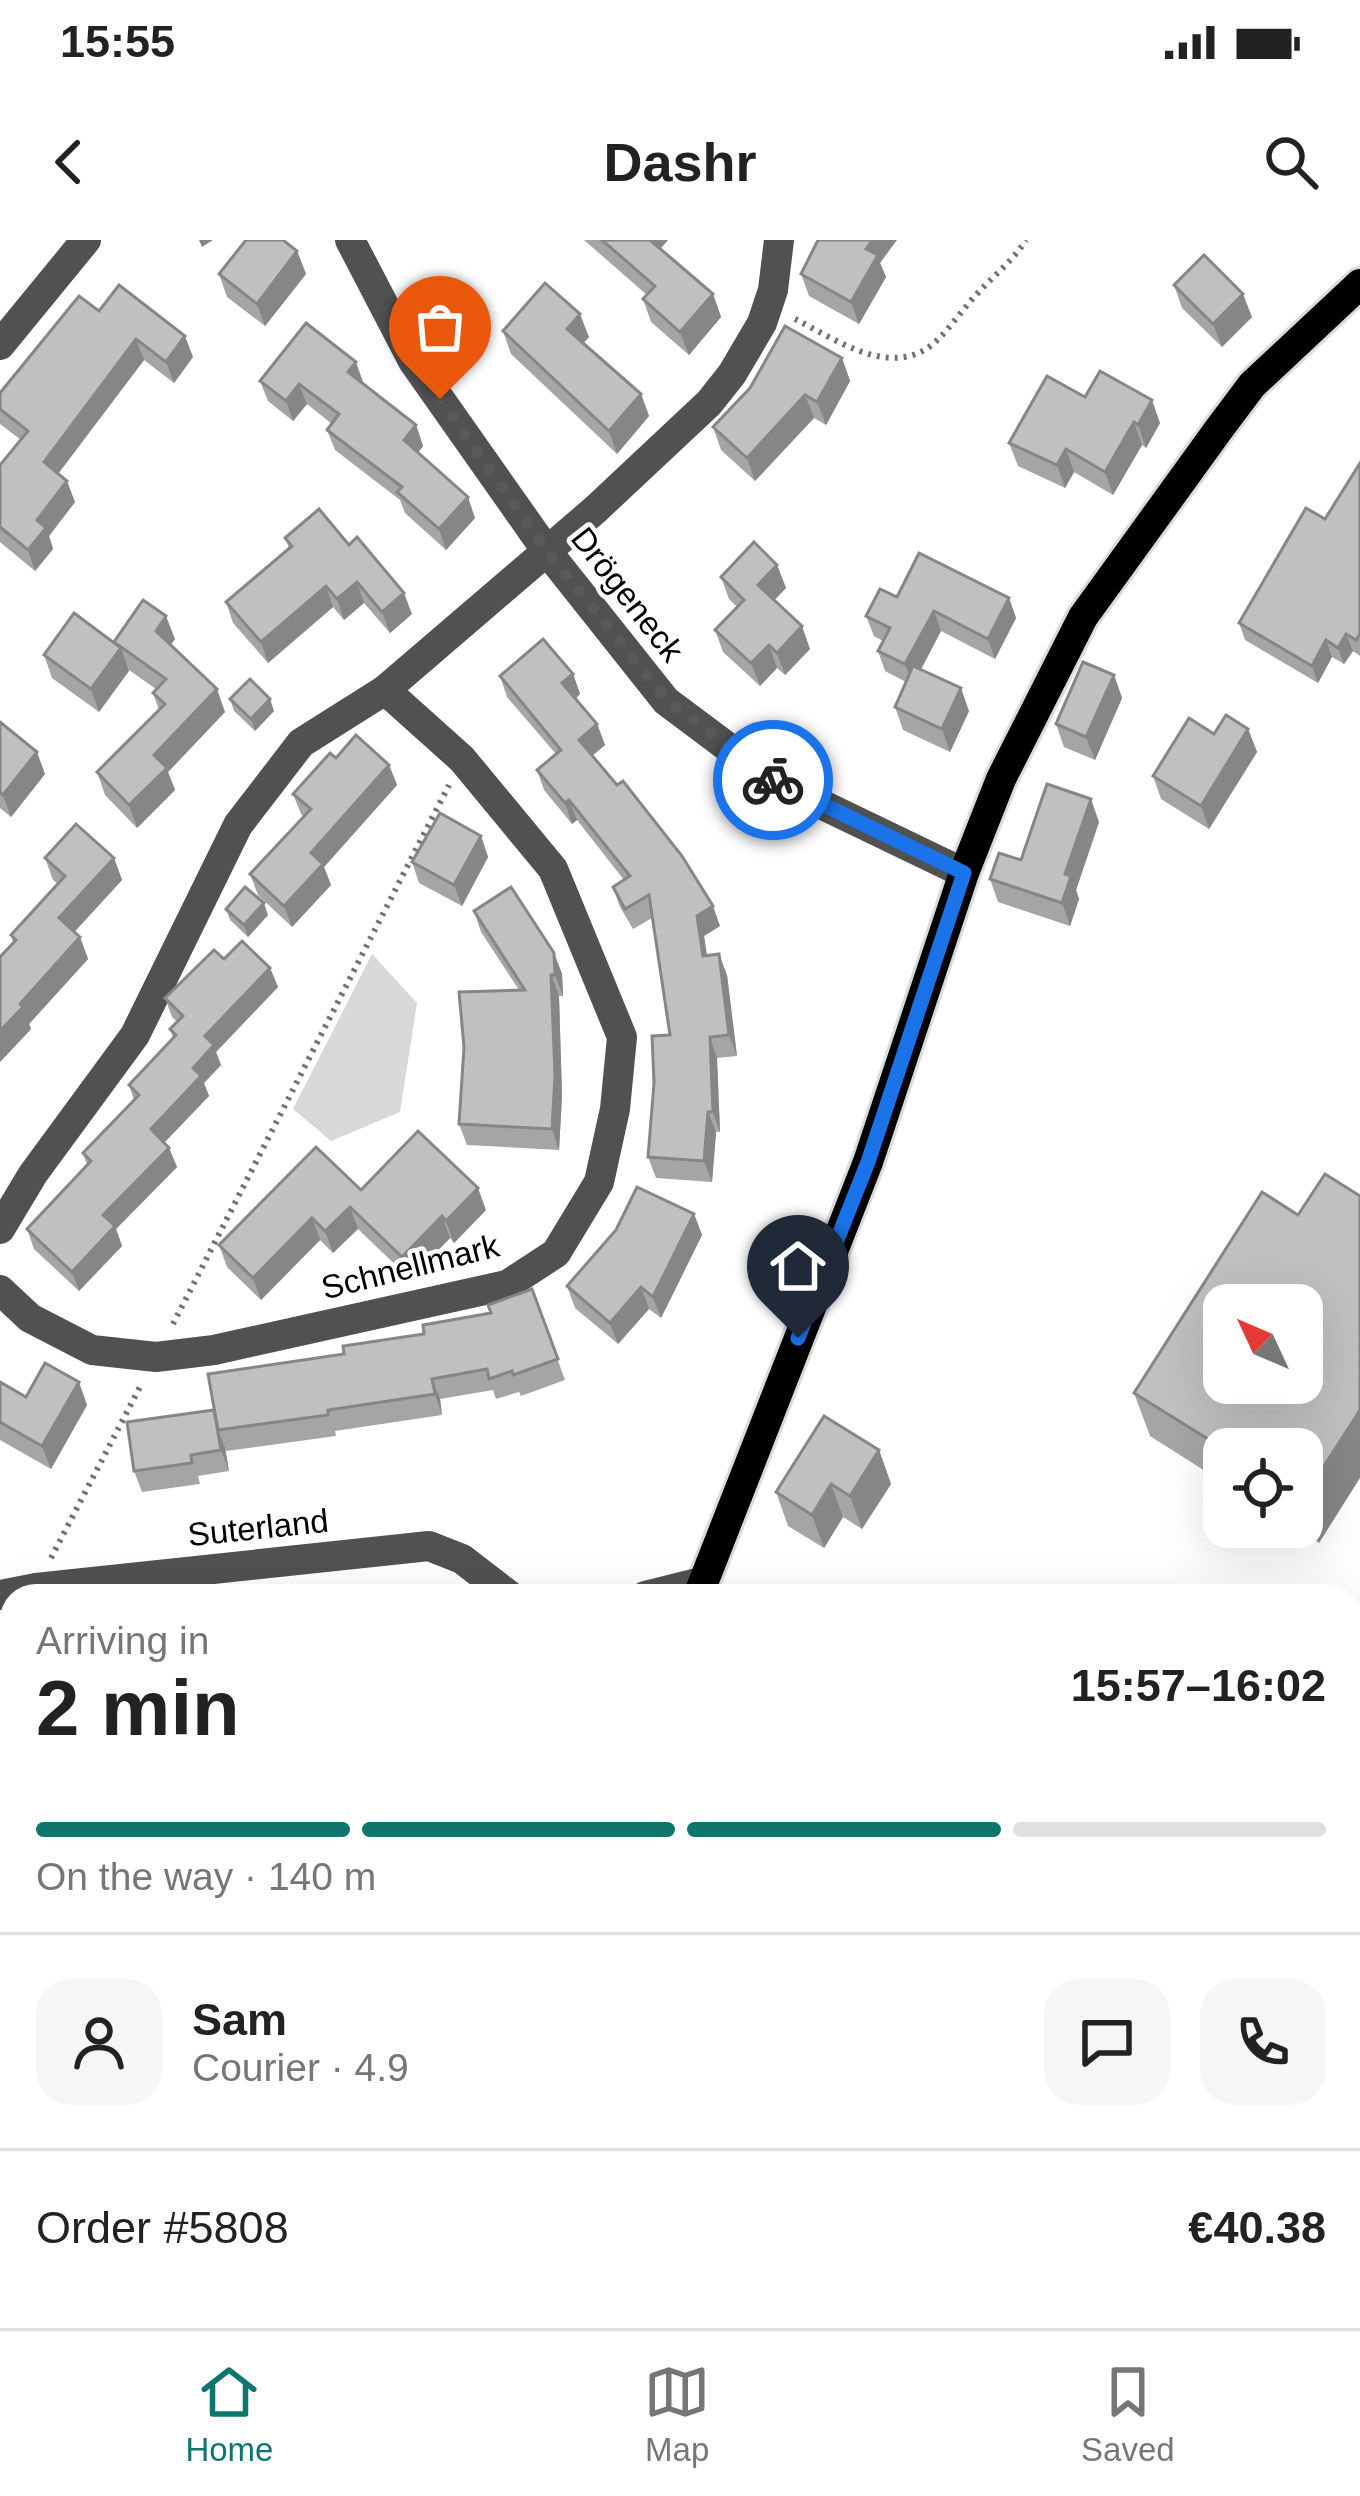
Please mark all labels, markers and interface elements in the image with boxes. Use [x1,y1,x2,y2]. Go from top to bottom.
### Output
text: 15:55 [60,16,175,67]
icon: back [36,129,102,195]
icon: search [1258,129,1324,195]
text: Dashr [603,132,757,192]
pin [389,276,491,399]
icon: bag [407,294,473,360]
street label: Drögeneck [564,520,692,669]
courier [713,720,833,840]
icon: bike [740,747,806,813]
pin [747,1215,849,1338]
street label: Schnellmark [318,1226,503,1306]
icon: home [765,1233,831,1299]
north arrow [1203,1284,1323,1404]
map controls [1203,1284,1323,1548]
button: locate [1203,1428,1323,1548]
street label: Suterland [186,1502,330,1553]
text: Arriving in [36,1619,209,1662]
text: 15:57–16:02 [1071,1660,1326,1711]
text: 2 min [36,1664,240,1752]
text: On the way · 140 m [36,1855,376,1898]
button: person [36,1979,162,2105]
button: chat [1044,1979,1170,2105]
button: phone [1200,1979,1326,2105]
text: Sam [192,1994,287,2045]
text: Courier · 4.9 [192,2046,409,2089]
text: Order #5808 [36,2202,289,2253]
text: €40.38 [1188,2202,1326,2253]
tab: Home [185,2359,273,2469]
tab: Map [644,2359,710,2469]
tab: Saved [1081,2359,1175,2469]

